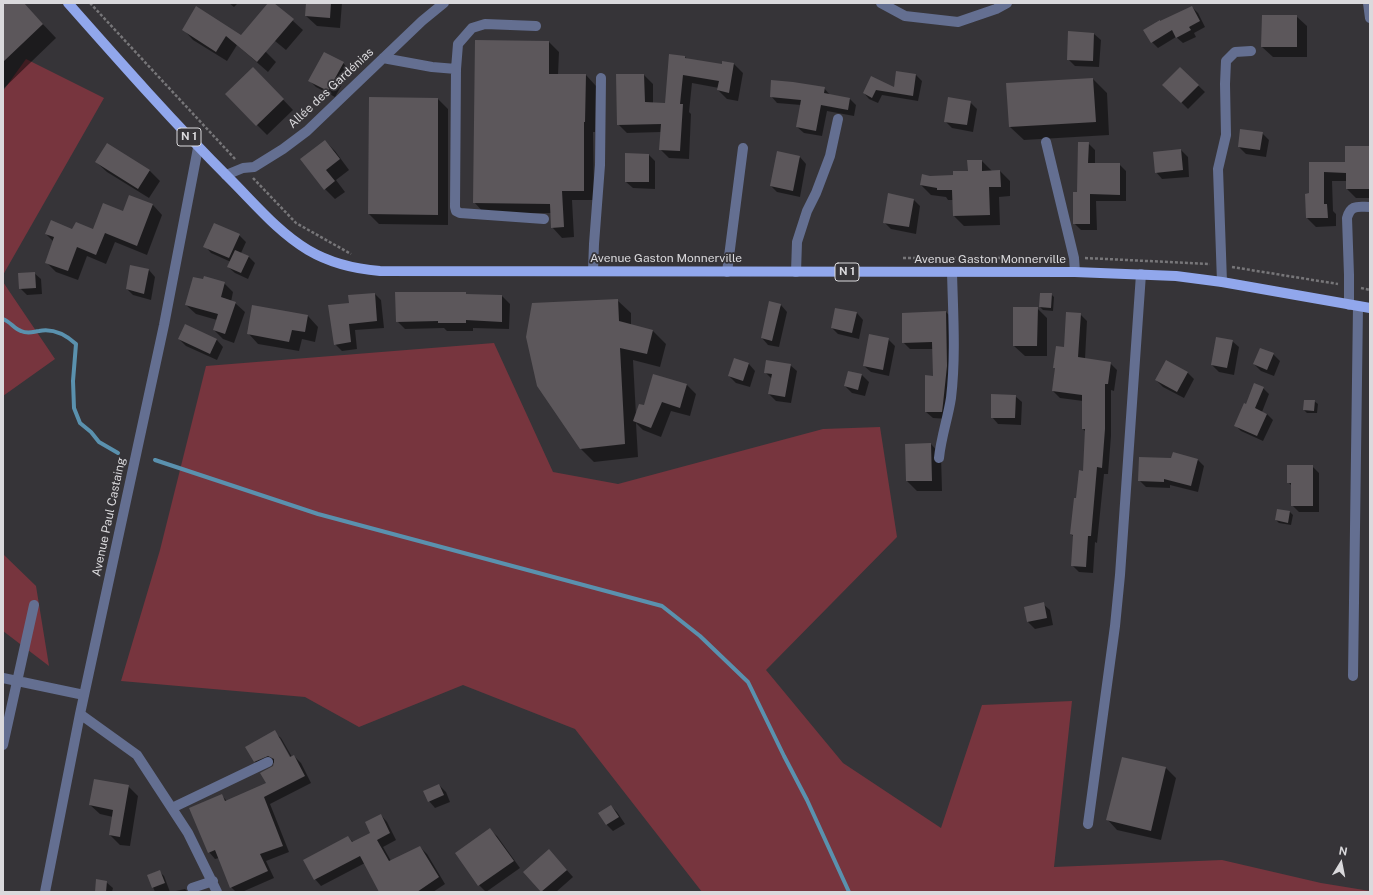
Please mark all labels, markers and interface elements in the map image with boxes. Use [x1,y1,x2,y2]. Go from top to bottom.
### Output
street label: Allée des Gardénias [285,45,377,131]
road number: N 1 [177,128,201,146]
street label: Avenue Gaston Monnerville [590,251,742,265]
street label: Avenue Gaston Monnerville [914,252,1066,266]
road number: N 1 [835,263,859,281]
street label: Avenue Paul Castaing [89,456,129,578]
north arrow [1321,843,1361,883]
text: N [1338,845,1348,858]

